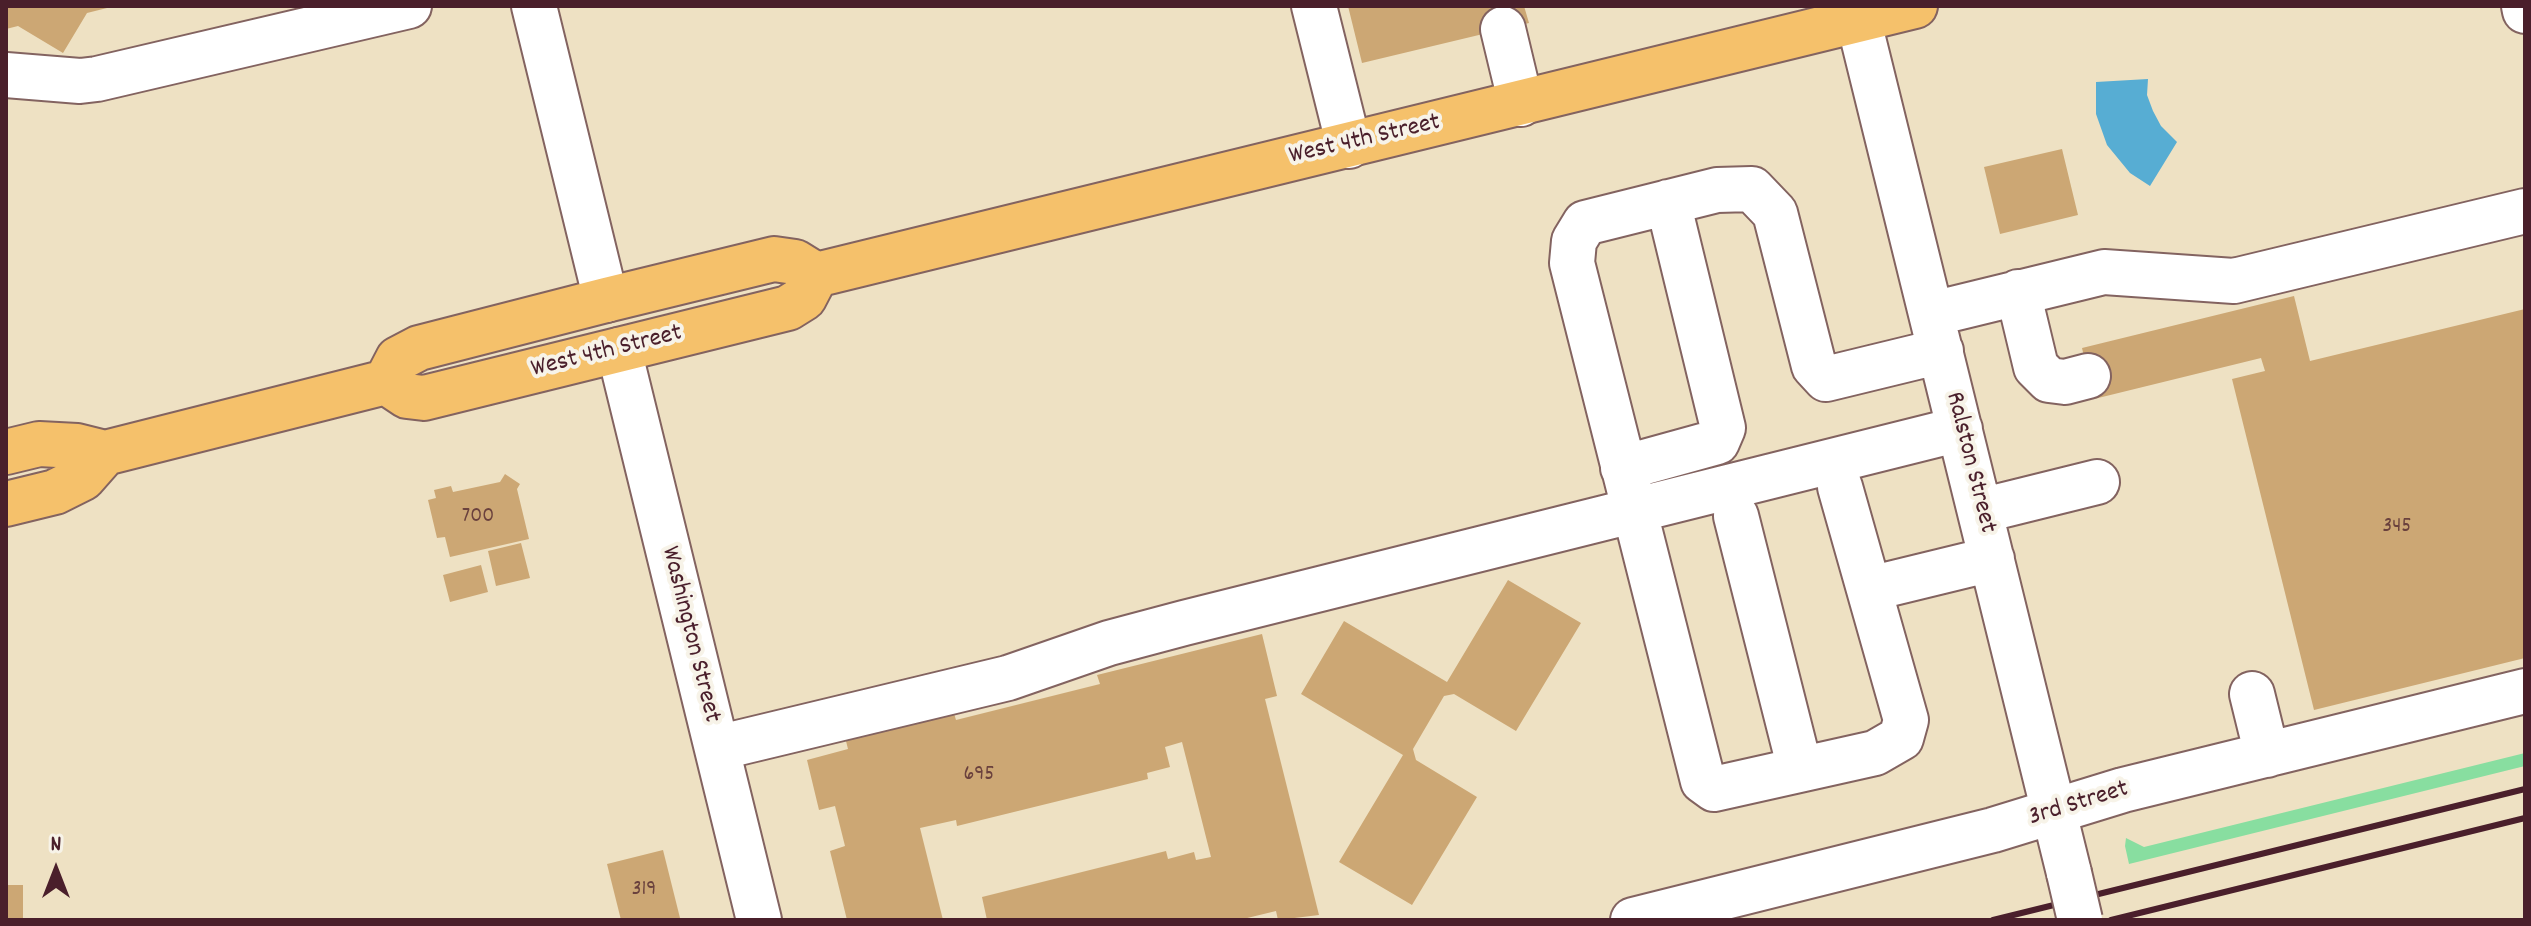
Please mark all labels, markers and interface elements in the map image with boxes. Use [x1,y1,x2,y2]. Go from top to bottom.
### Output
street label: West 4th Street [1286,108,1444,174]
street label: West 4th Street [528,319,686,387]
street label: Ralston Street [1936,389,2002,537]
house number: 700 [462,505,494,531]
house number: 345 [2382,515,2412,541]
street label: Washington Street [652,544,726,726]
house number: 695 [963,763,995,789]
street label: 3rd Street [2025,775,2133,835]
north arrow [16,830,96,910]
text: N [51,830,61,861]
house number: 319 [632,878,656,904]

